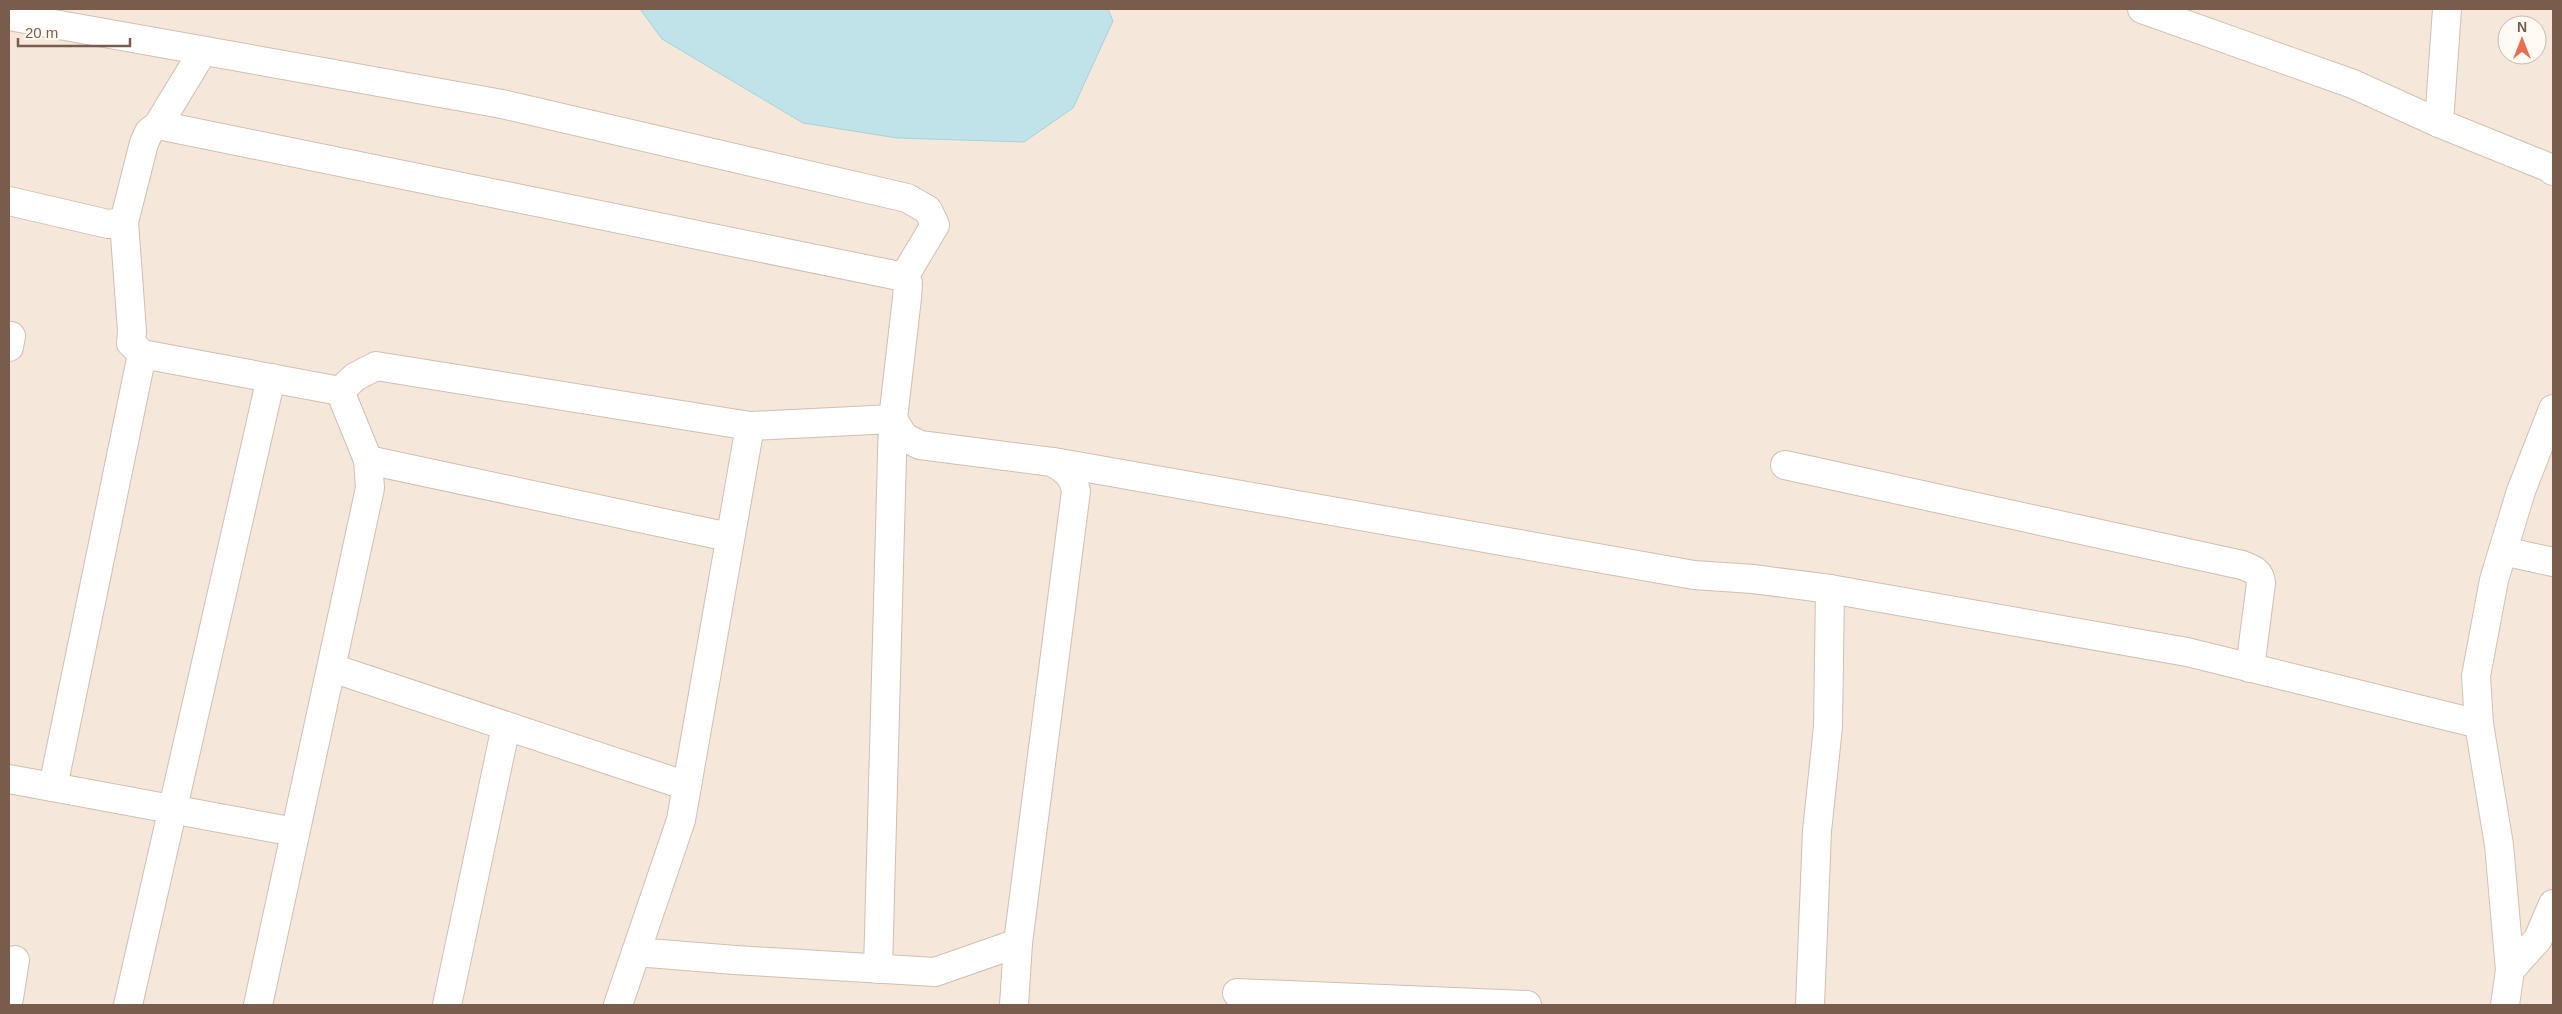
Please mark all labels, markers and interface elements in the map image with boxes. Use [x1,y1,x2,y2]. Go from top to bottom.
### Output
scale bar [18,15,130,47]
north arrow [2497,15,2547,65]
text: N [2517,19,2527,35]
text: 20 m [25,24,58,41]

